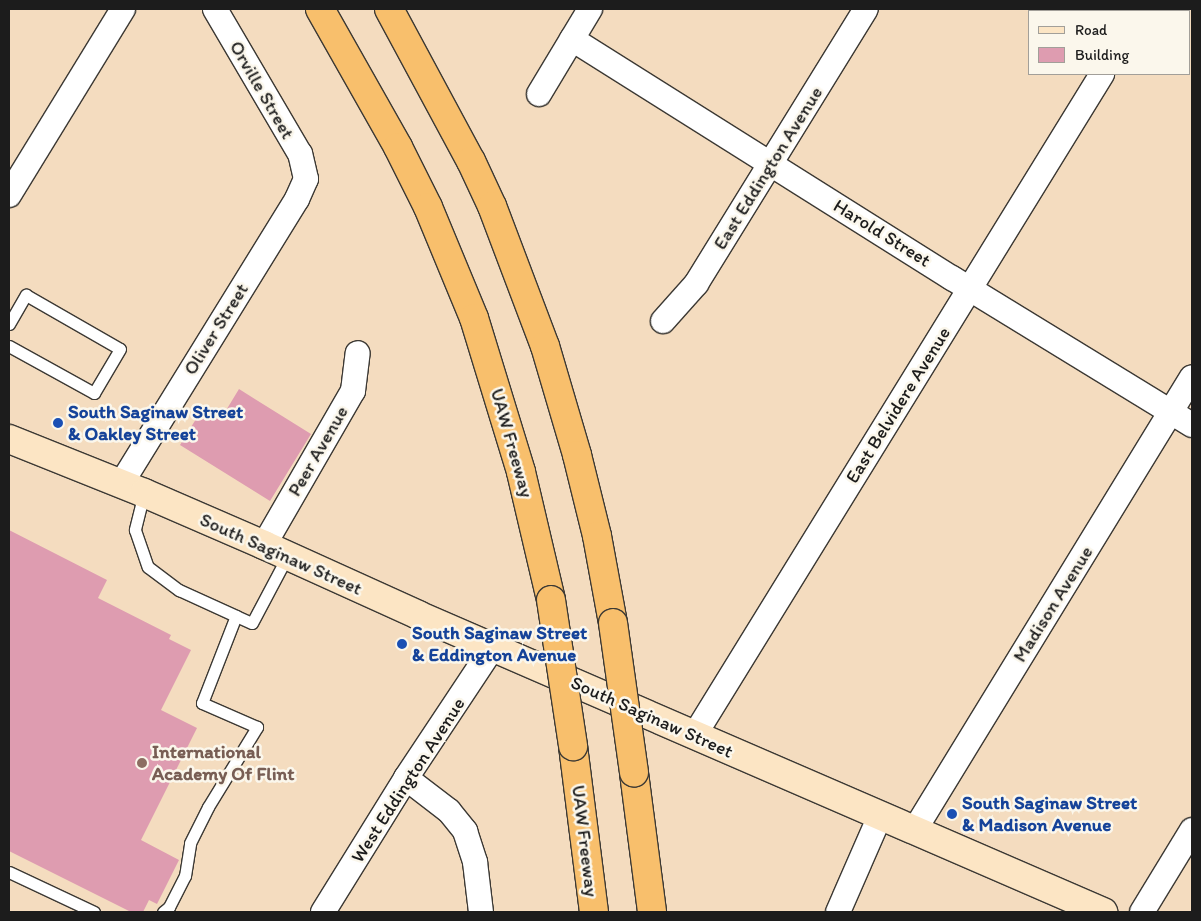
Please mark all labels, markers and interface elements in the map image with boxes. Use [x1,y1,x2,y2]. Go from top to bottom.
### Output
legend [1028,10,1191,75]
text: Road [1075,21,1107,39]
street label: Orville Street [225,37,299,143]
text: Building [1075,46,1129,64]
street label: East Eddington Avenue [709,82,827,254]
street label: Harold Street [829,194,935,272]
street label: Oliver Street [179,279,253,379]
street label: East Belvidere Avenue [841,322,955,488]
street label: UAW Freeway [486,386,538,500]
place label: South Saginaw Street & Oakley Street [68,401,243,445]
street label: Peer Avenue [283,402,353,500]
marker: South Saginaw Street & Oakley Street [52,417,64,429]
street label: South Saginaw Street [197,508,365,600]
street label: Madison Avenue [1008,542,1098,666]
place label: South Saginaw Street & Eddington Avenue [412,622,587,666]
marker: South Saginaw Street & Eddington Avenue [396,638,408,650]
street label: South Saginaw Street [568,671,736,763]
street label: West Eddington Avenue [346,693,470,867]
place label: International Academy Of Flint [152,741,294,785]
marker: International Academy Of Flint [136,757,148,769]
street label: UAW Freeway [567,784,603,898]
place label: South Saginaw Street & Madison Avenue [962,792,1137,836]
marker: South Saginaw Street & Madison Avenue [946,808,958,820]

